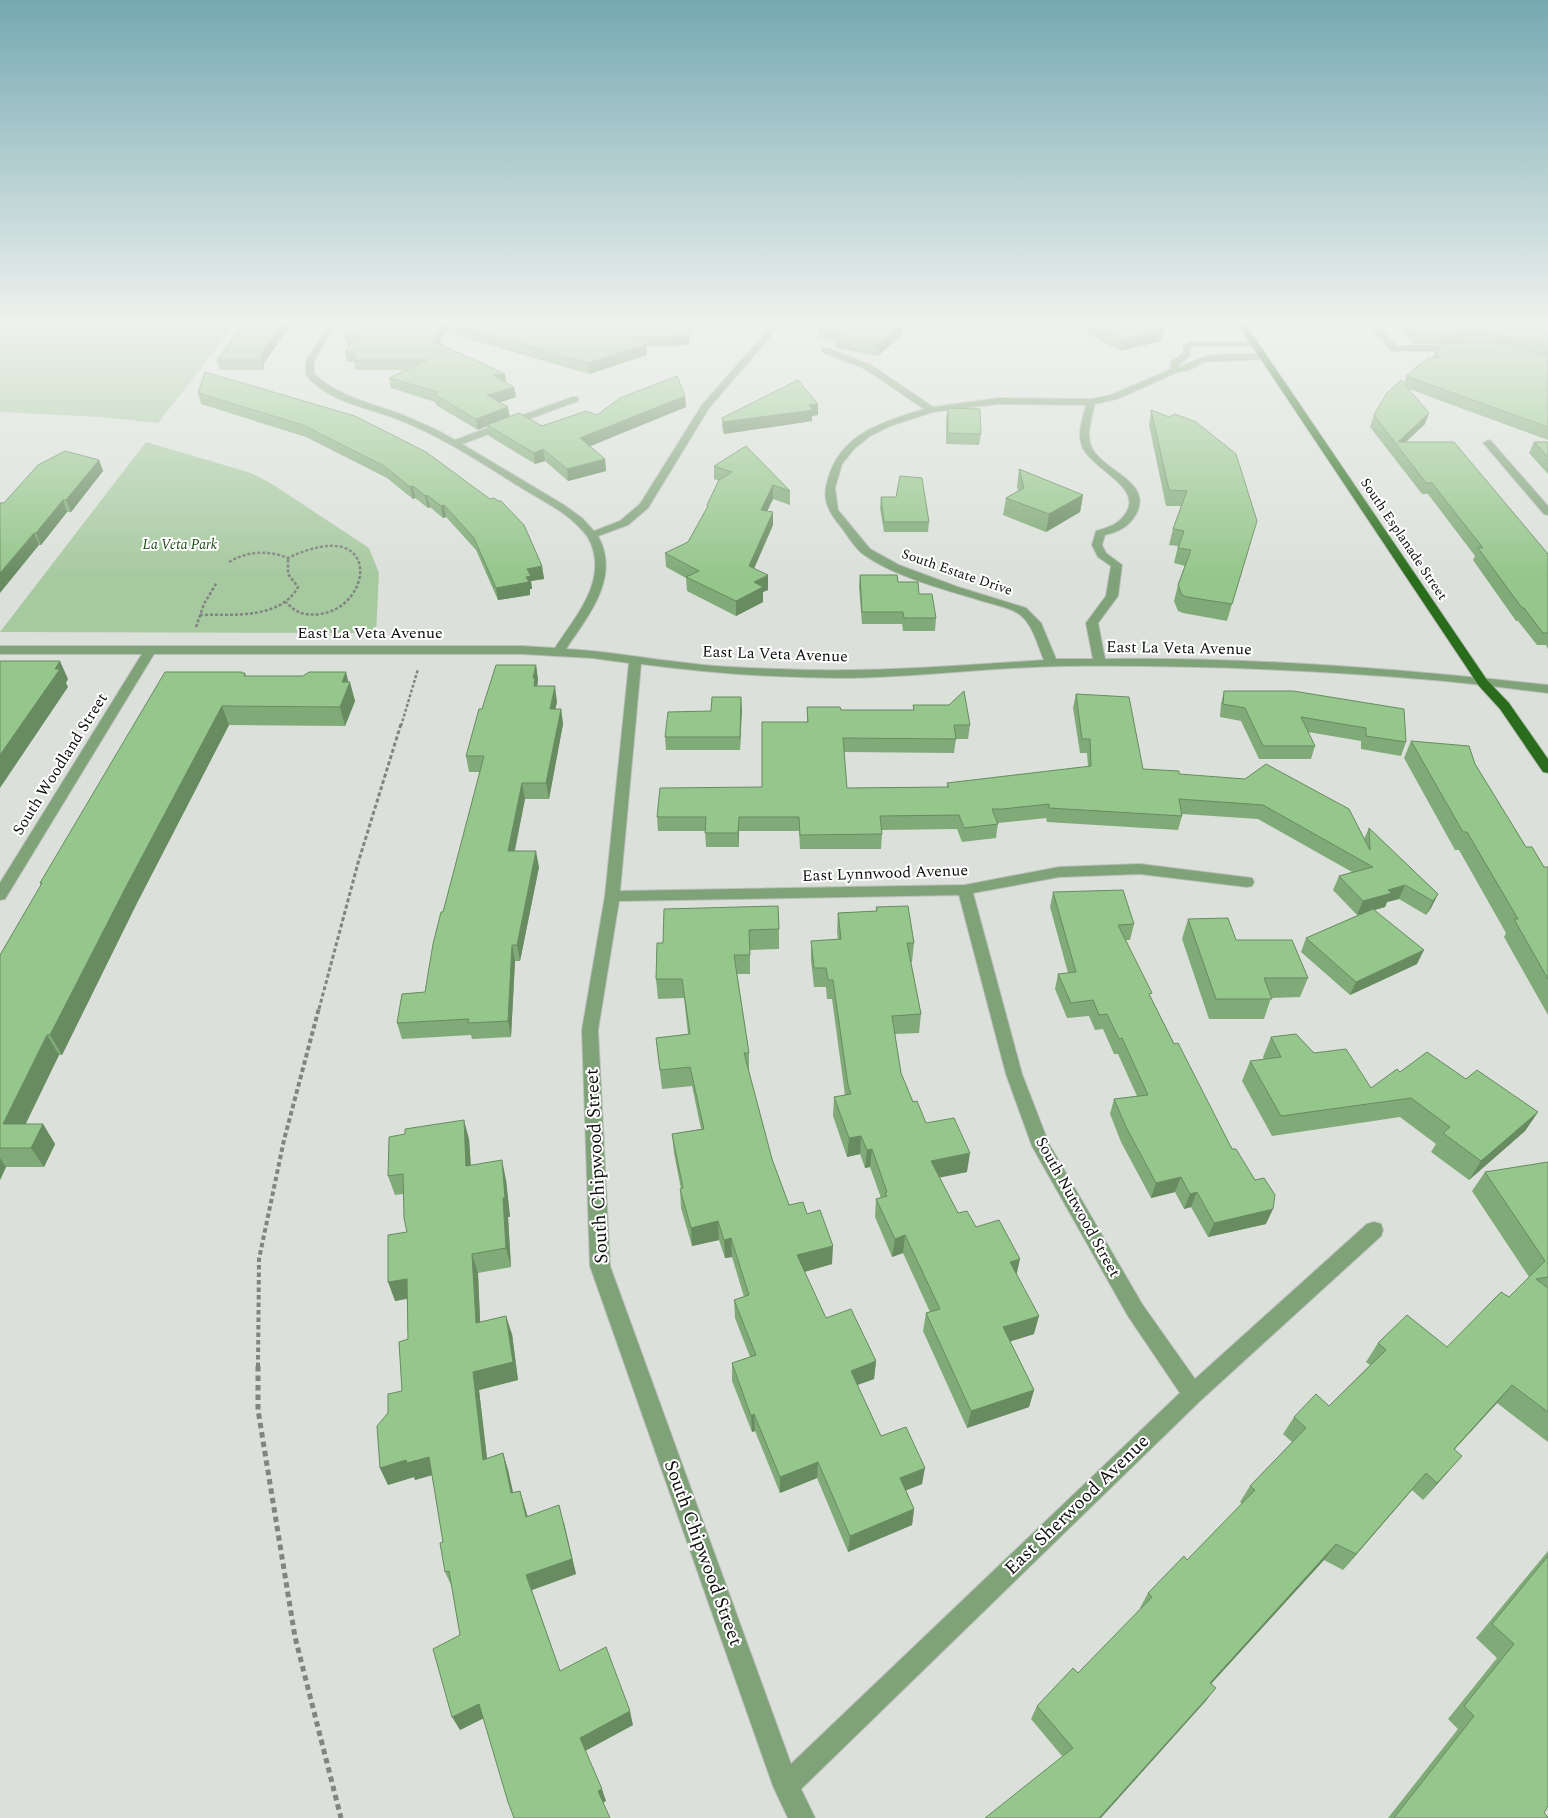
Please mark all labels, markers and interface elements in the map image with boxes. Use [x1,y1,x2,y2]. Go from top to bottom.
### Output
street label: South Esplanade Street [1355,474,1453,604]
park label: La Veta Park [143,534,218,555]
street label: South Estate Drive [899,543,1016,601]
street label: East La Veta Avenue [297,621,443,645]
street label: East La Veta Avenue [1106,635,1252,661]
street label: East La Veta Avenue [702,639,848,669]
street label: South Woodland Street [6,688,114,840]
street label: East Lynnwood Avenue [802,858,968,888]
street label: South Chipwood Street [577,1067,617,1264]
street label: South Nutwood Street [1029,1132,1127,1282]
street label: East Sherwood Avenue [998,1428,1156,1582]
street label: South Chipwood Street [656,1456,750,1650]

